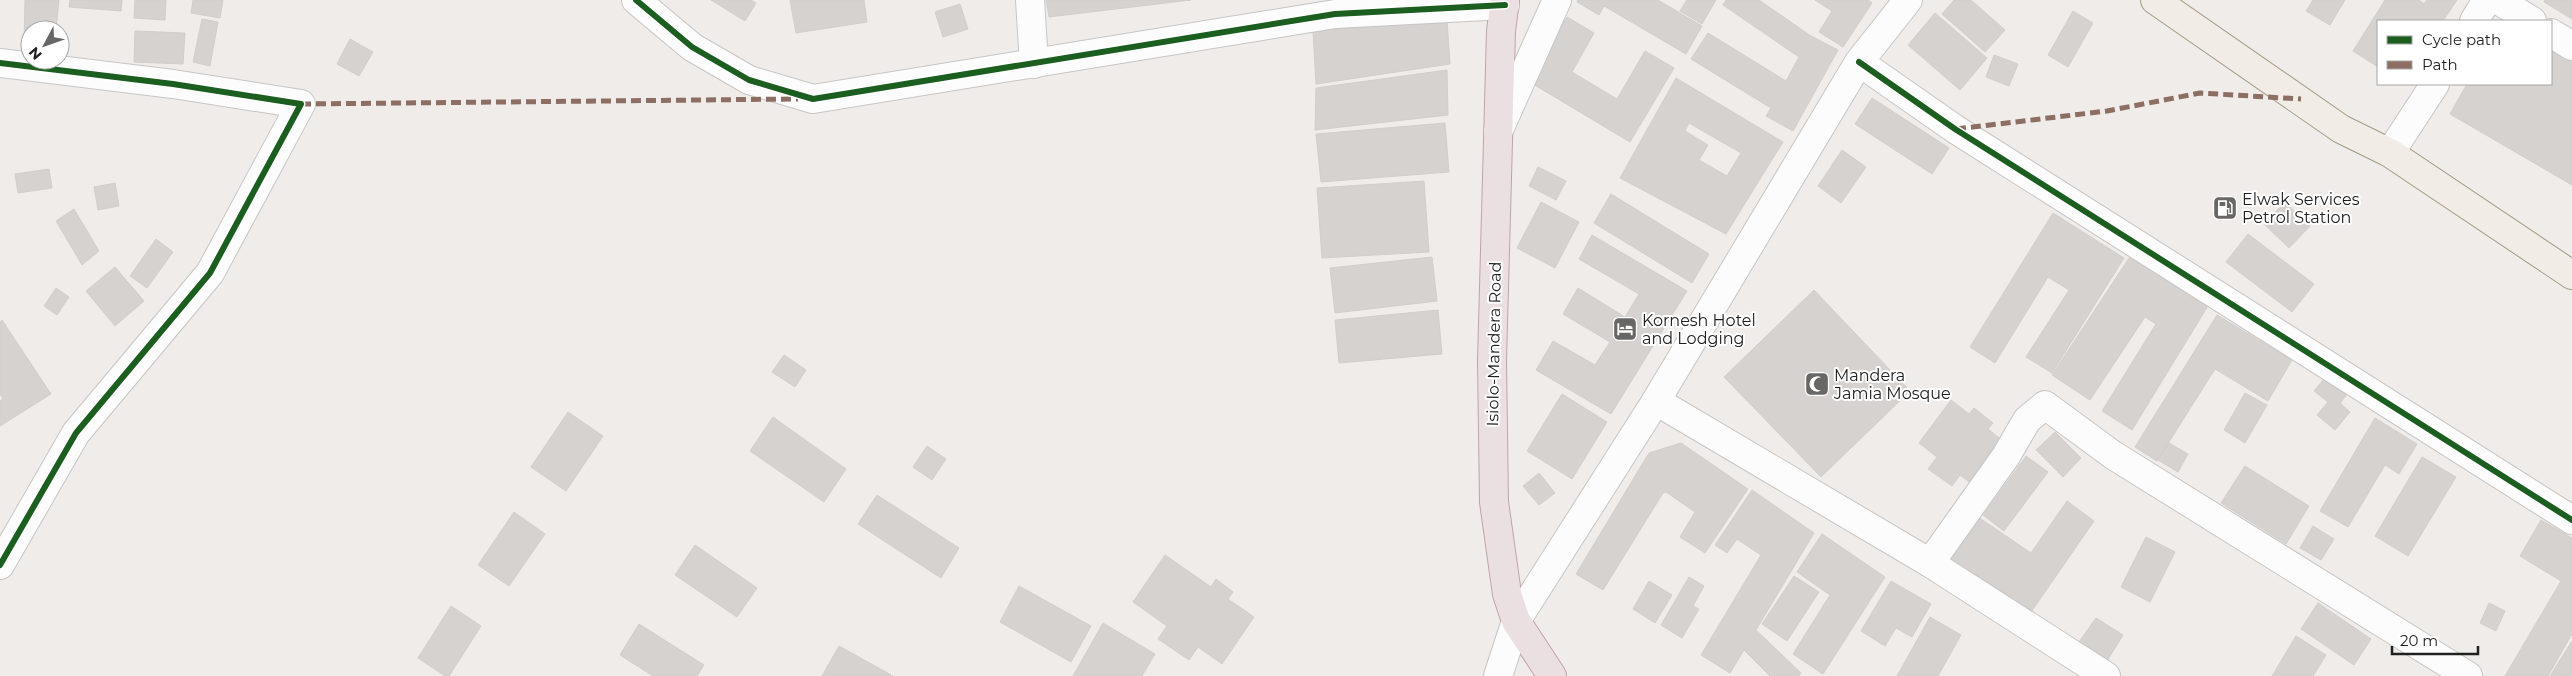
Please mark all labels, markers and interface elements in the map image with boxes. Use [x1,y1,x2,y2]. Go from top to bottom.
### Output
north arrow [20,20,70,70]
legend [2377,20,2552,85]
text: Cycle path [2422,30,2501,49]
text: N [25,43,46,64]
text: Path [2422,55,2458,74]
place label: Elwak Services Petrol Station [2242,190,2360,227]
fuel station icon: Elwak Services Petrol Station [2212,195,2238,221]
street label: Isiolo-Mandera Road [1483,261,1505,427]
place label: Kornesh Hotel and Lodging [1642,311,1756,348]
hotel icon: Kornesh Hotel and Lodging [1612,316,1638,342]
place label: Mandera Jamia Mosque [1833,366,1951,403]
mosque icon: Mandera Jamia Mosque [1804,371,1830,397]
scale bar [2392,624,2478,656]
text: 20 m [2400,631,2438,650]

